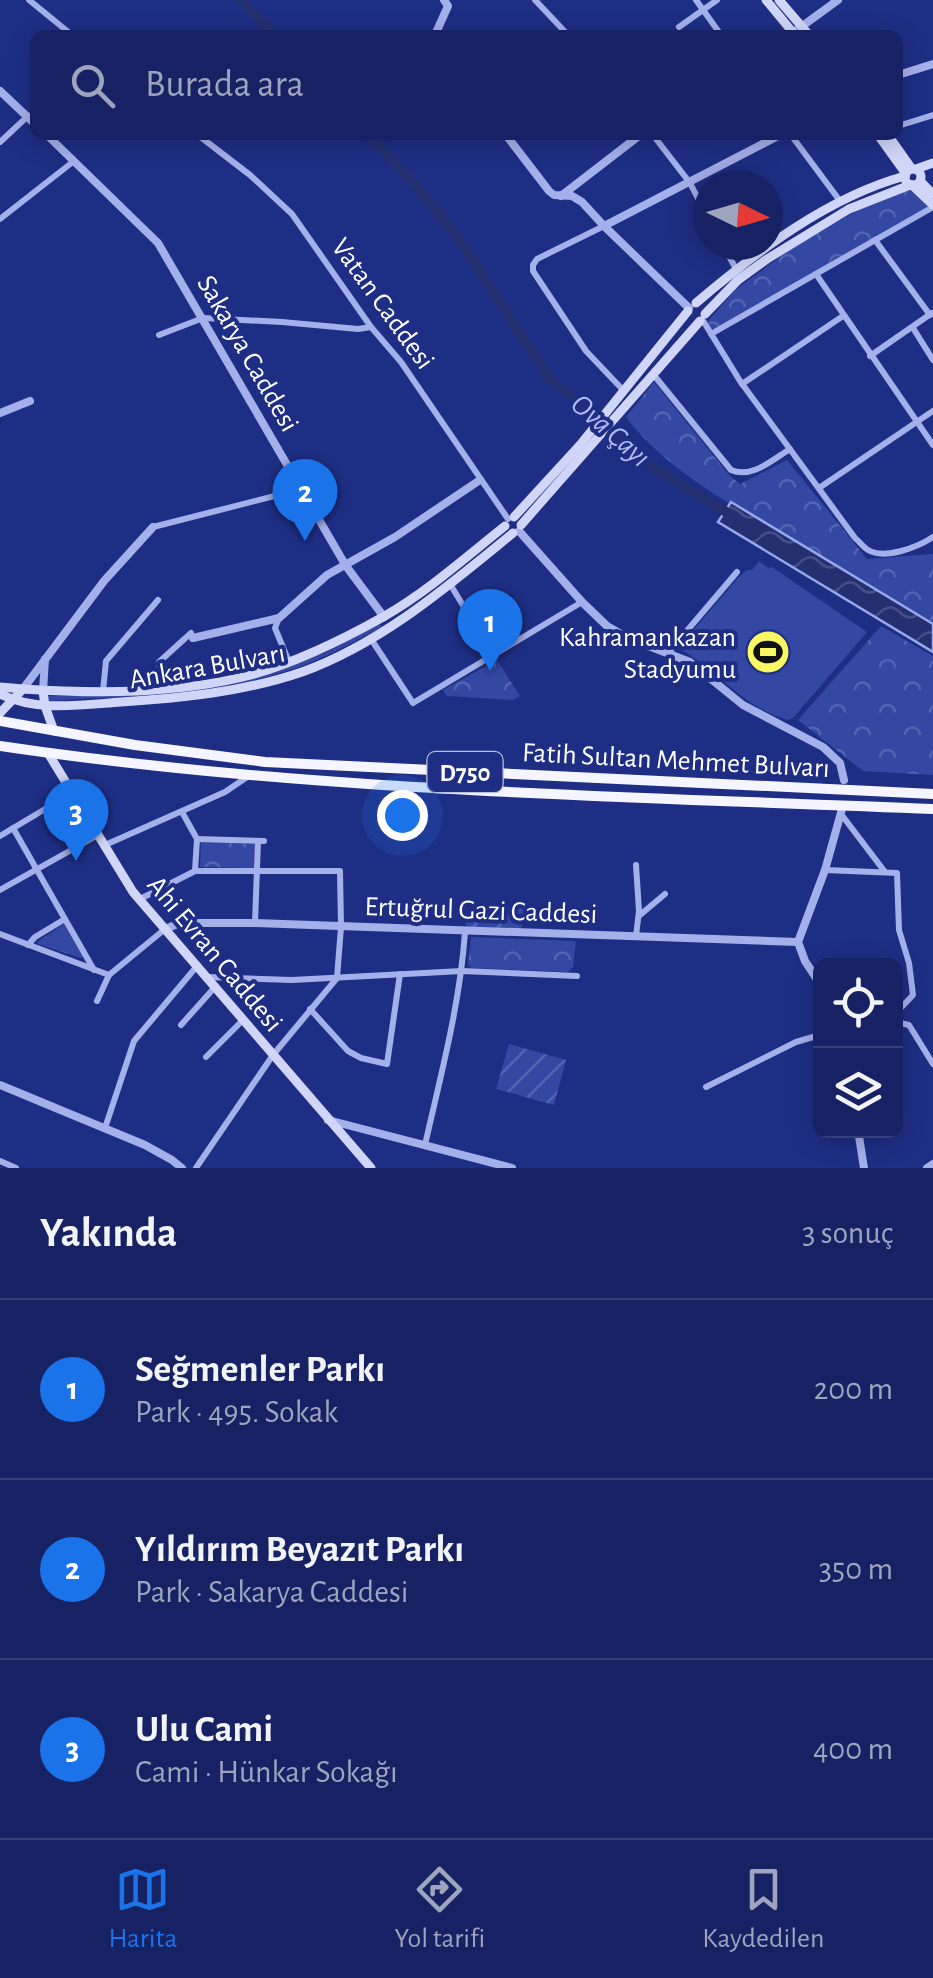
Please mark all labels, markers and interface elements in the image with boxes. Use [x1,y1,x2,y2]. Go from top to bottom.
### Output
search box [30,30,903,140]
icon: search [65,58,120,113]
text: Burada ara [145,66,304,104]
north arrow [693,170,783,260]
street label: Vatan Caddesi [326,233,439,375]
street label: Sakarya Caddesi [191,271,303,437]
water label: Ova Çayı [565,389,656,473]
pin: 2 [272,458,338,541]
pin: 1 [458,588,522,671]
place label: Kahramankazan Stadyumu [559,624,736,684]
sports icon: Kahramankazan Stadyumu [745,629,791,675]
street label: Ankara Bulvarı [127,639,287,694]
street label: Fatih Sultan Mehmet Bulvarı [521,739,830,783]
road number: D750 [428,752,502,792]
pin: 3 [44,778,108,861]
your location [377,790,428,841]
street label: Ahi Evran Caddesi [142,871,287,1037]
street label: Ertuğrul Gazi Caddesi [364,893,598,929]
map controls [813,958,903,1138]
button: locate [813,958,903,1048]
button: layers [813,1048,903,1138]
text: Yakında [40,1212,177,1254]
text: 3 sonuç [802,1217,893,1249]
text: Seğmenler Parkı [135,1351,385,1389]
text: 1 [67,1373,78,1405]
text: 200 m [814,1373,893,1405]
text: Park · 495. Sokak [135,1396,338,1428]
text: Yıldırım Beyazıt Parkı [135,1531,464,1569]
text: 2 [65,1553,80,1585]
text: 350 m [819,1553,893,1585]
text: Park · Sakarya Caddesi [135,1576,409,1608]
text: Ulu Cami [135,1711,273,1749]
text: 3 [66,1733,79,1765]
text: 400 m [813,1733,893,1765]
text: Cami · Hünkar Sokağı [135,1756,398,1788]
tab: Harita [108,1862,177,1956]
tab: Yol tarifi [394,1862,485,1956]
tab: Kaydedilen [702,1862,824,1956]

